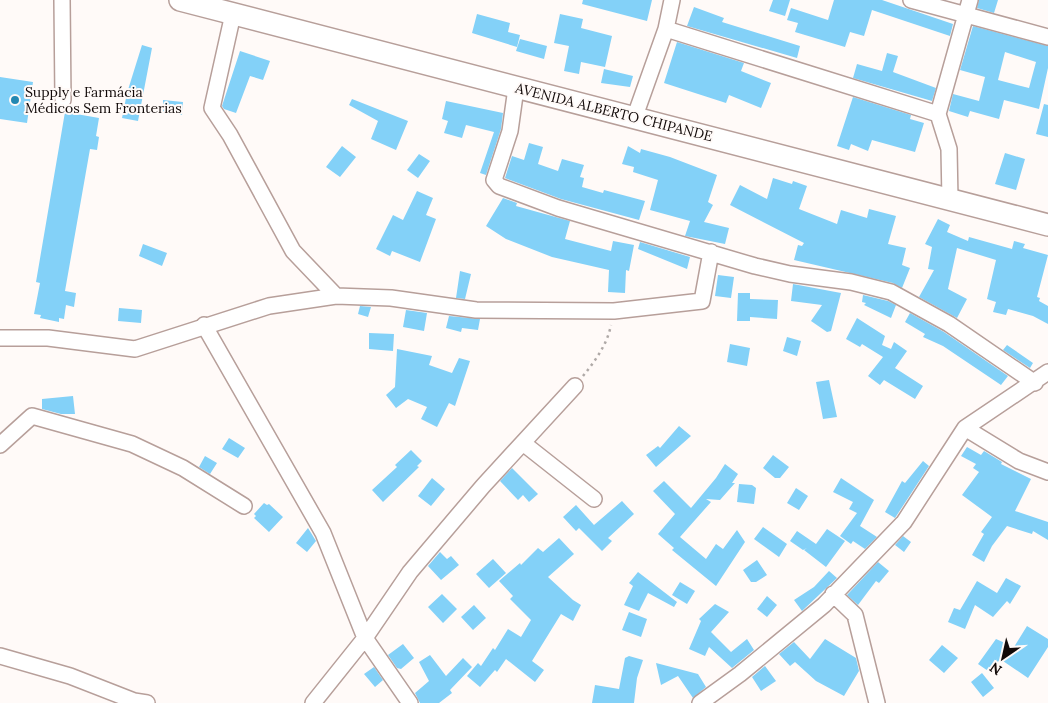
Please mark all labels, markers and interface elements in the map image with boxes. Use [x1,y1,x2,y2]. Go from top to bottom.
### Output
street label: AVENIDA ALBERTO CHIPANDE [513,79,715,145]
place label: Supply e Farmácia Médicos Sem Fronterias [25,83,182,117]
marker: Supply e Farmácia Médicos Sem Fronterias [9,94,21,106]
north arrow [978,633,1028,683]
text: N [986,658,1005,679]

